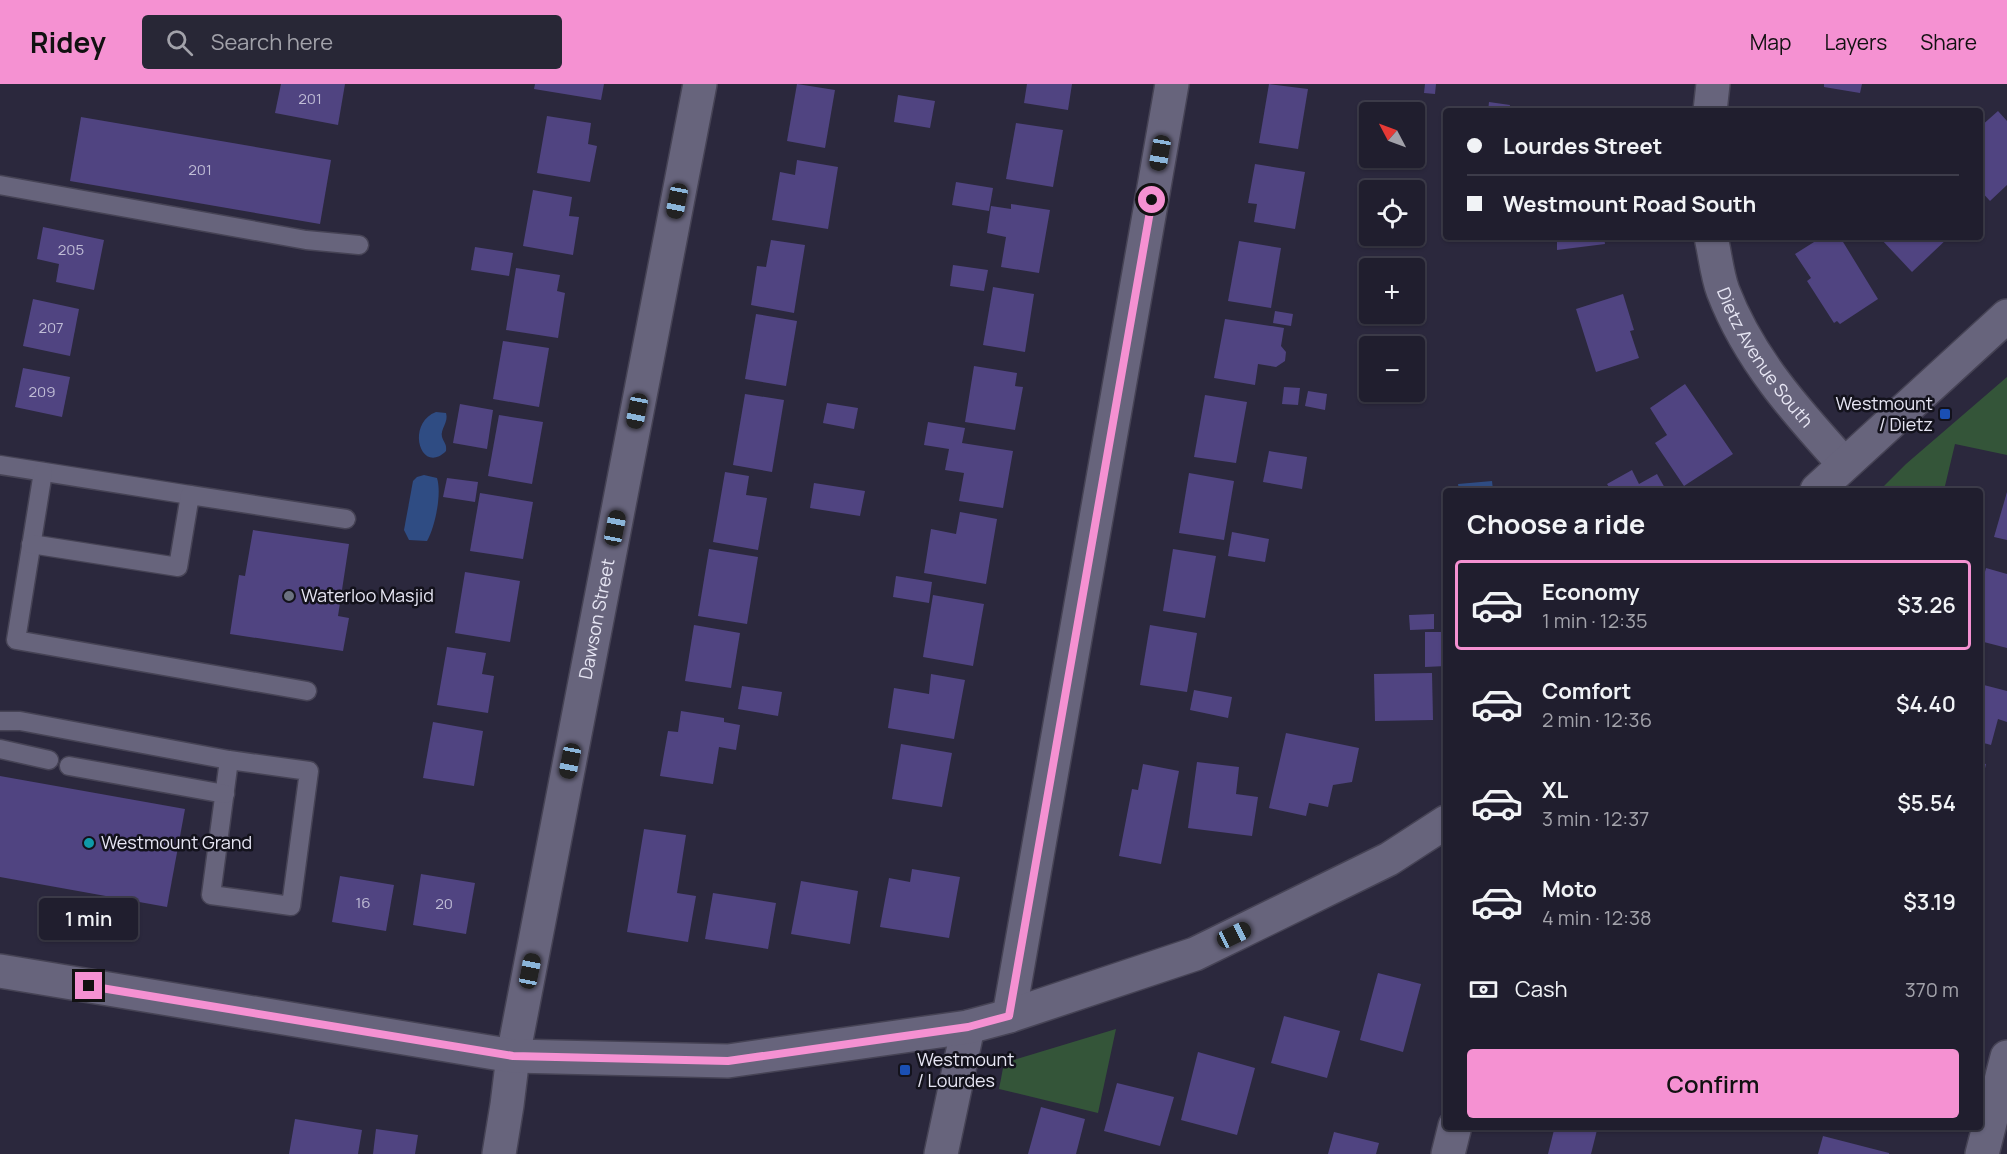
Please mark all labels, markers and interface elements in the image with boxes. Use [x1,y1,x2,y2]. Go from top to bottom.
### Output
search box [142,15,562,69]
text: Ridey [30,23,106,61]
icon: search [163,26,196,59]
text: Search here [211,27,333,57]
text: Map [1750,28,1791,56]
text: Layers [1824,28,1887,56]
text: Share [1920,28,1977,56]
house number: 201 [298,88,322,109]
north arrow [1359,102,1425,168]
map controls [1359,102,1425,402]
text: Lourdes Street [1503,131,1662,161]
car [1148,134,1172,172]
house number: 201 [188,159,212,180]
button: locate [1359,180,1425,246]
car [665,182,689,220]
route start [1138,186,1165,213]
text: Westmount Road South [1503,189,1756,219]
house number: 205 [58,239,84,260]
button: + [1359,258,1425,324]
street label: Dietz Avenue South [1712,284,1819,432]
house number: 207 [38,317,64,338]
button: − [1359,336,1425,402]
house number: 209 [28,381,56,402]
place label: Westmount / Dietz [1836,391,1933,436]
car [625,392,649,430]
marker: Westmount / Dietz [1938,407,1952,421]
text: Choose a ride [1467,505,1645,542]
car [603,509,627,547]
street label: Dawson Street [573,556,619,681]
text: Economy [1542,577,1640,607]
icon: car [1470,578,1524,632]
place label: Waterloo Masjid [301,583,434,607]
marker: Waterloo Masjid [282,589,296,603]
text: $3.26 [1897,590,1956,620]
text: 1 min · 12:35 [1542,607,1648,634]
text: Comfort [1542,676,1631,706]
icon: car [1470,677,1524,731]
text: $4.40 [1896,689,1956,719]
text: 2 min · 12:36 [1542,706,1652,733]
car [558,742,582,780]
text: XL [1542,775,1568,805]
icon: car [1470,776,1524,830]
text: $5.54 [1897,788,1956,818]
text: 3 min · 12:37 [1542,805,1649,832]
place label: Westmount Grand [101,830,252,854]
marker: Westmount Grand [82,836,96,850]
text: Moto [1542,874,1597,904]
icon: car [1470,875,1524,929]
text: $3.19 [1903,887,1956,917]
house number: 16 [355,892,371,913]
house number: 20 [435,893,453,914]
callout: 1 min [40,899,138,941]
text: 4 min · 12:38 [1542,904,1652,931]
text: 1 min [65,905,112,932]
car [1214,919,1254,951]
car [518,952,542,990]
route end [75,972,102,999]
icon: cash [1467,973,1500,1006]
text: Cash [1515,974,1568,1004]
text: 370 m [1905,976,1959,1003]
place label: Westmount / Lourdes [917,1047,1014,1092]
button: Confirm [1467,1049,1959,1118]
marker: Westmount / Lourdes [898,1063,912,1077]

